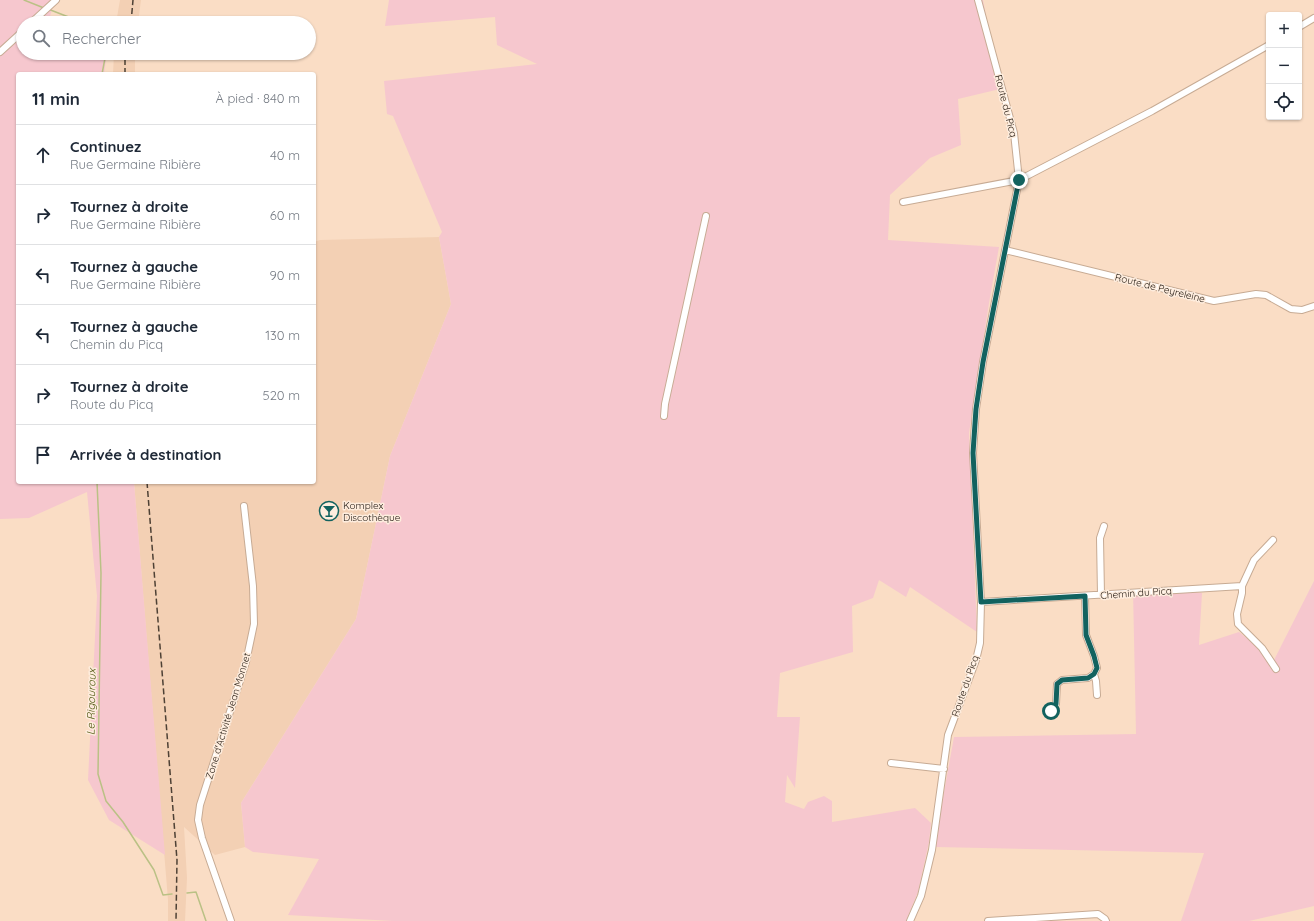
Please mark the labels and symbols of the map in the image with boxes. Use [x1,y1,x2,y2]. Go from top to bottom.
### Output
street label: Route du Picq [992,73,1020,139]
route end [1010,171,1028,189]
street label: Route de Peyreleine [1114,271,1207,306]
place label: Komplex Discothèque [343,499,401,524]
bar icon: Komplex Discothèque [318,500,340,522]
street label: Chemin du Picq [1100,584,1172,602]
street label: Zone d'Activité Jean Monnet [203,651,254,781]
street label: Route du Picq [948,654,982,718]
water label: Le Rigouroux [83,667,99,735]
route start [1042,702,1060,720]

